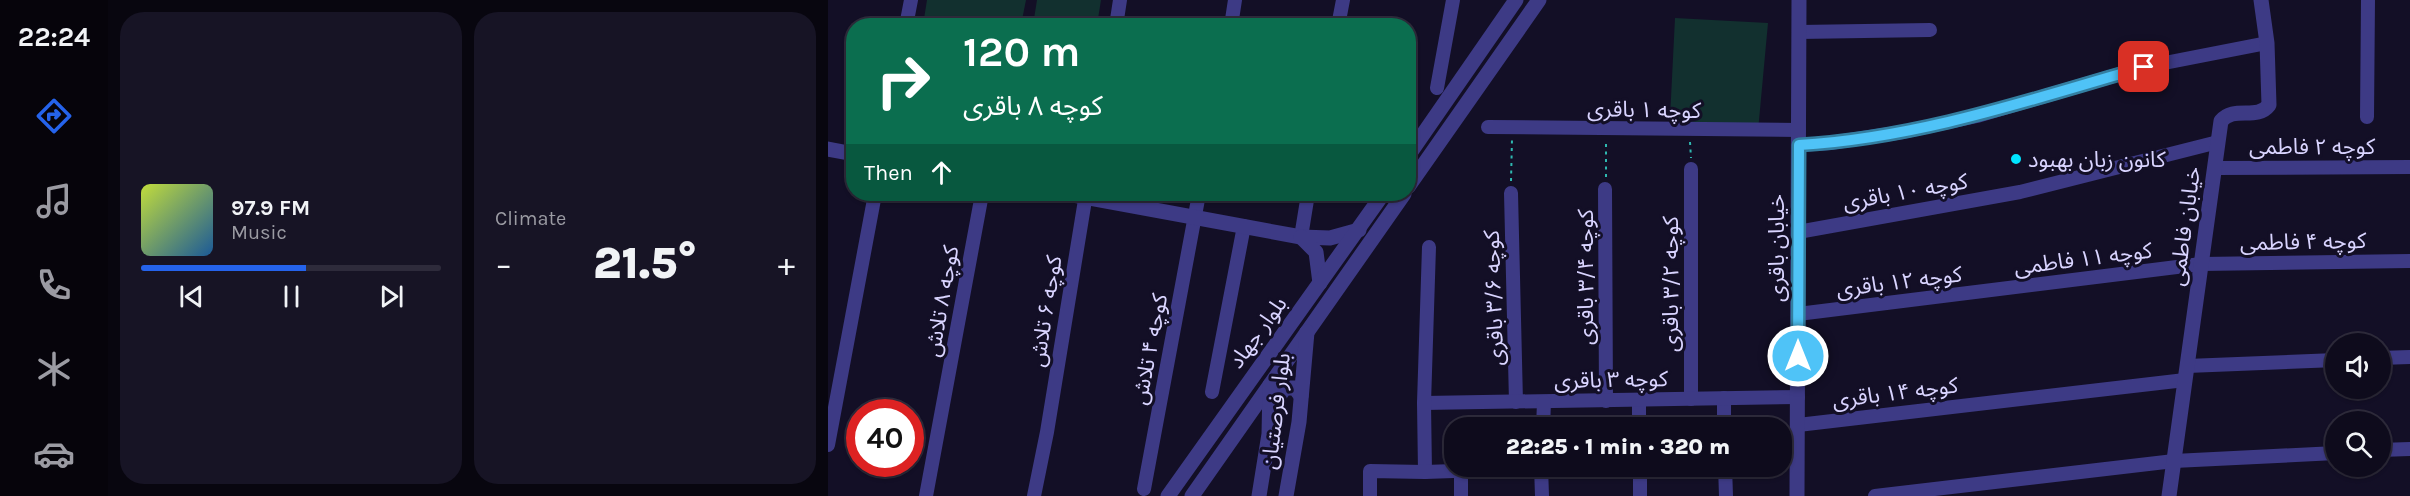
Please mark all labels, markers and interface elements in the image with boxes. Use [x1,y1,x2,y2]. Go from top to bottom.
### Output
text: 22:24 [18,21,90,53]
text: 120 m [963,27,1080,77]
pin [2118,41,2169,92]
icon: right [864,42,942,120]
icon: arrive [2127,50,2160,83]
text: کوچه ۸ باقری [963,90,1103,122]
icon: directions [33,95,75,137]
street label: کوچه ۱ باقری [1587,96,1702,125]
street label: کوچه ۲ فاطمی [2249,134,2376,161]
place label: کانون زبان بهبود [2028,147,2167,173]
marker: کانون زبان بهبود [2009,152,2023,166]
icon: ahead [925,156,958,189]
text: Then [864,160,913,186]
street label: خیابان فاطمی [2164,165,2206,287]
street label: کوچه ۱۰ باقری [1841,168,1971,217]
icon: music [33,180,75,222]
street label: خیابان باقری [1764,194,1790,302]
text: 97.9 FM [231,195,310,221]
text: Climate [495,207,566,230]
street label: کوچه ۳/۴ باقری [1573,208,1600,345]
street label: کوچه ۳/۲ باقری [1658,215,1685,352]
text: Music [231,221,287,244]
street label: کوچه ۴ فاطمی [2240,228,2367,257]
street label: کوچه ۳/۶ باقری [1479,229,1510,366]
text: 21.5° [593,237,697,289]
street label: کوچه ۱۱ فاطمی [2013,238,2155,281]
street label: کوچه ۸ تلاش [919,243,966,359]
text: − [495,245,512,283]
text: + [778,245,795,283]
street label: کوچه ۶ تلاش [1024,253,1069,369]
street label: کوچه ۱۲ باقری [1835,261,1964,304]
icon: phone [33,264,75,306]
icon: previous [175,280,208,313]
icon: pause [275,280,308,313]
icon: next [375,280,408,313]
street label: کوچه ۴ تلاش [1126,291,1175,407]
street label: بلوار جهاد [1223,292,1293,374]
position arrow [1766,324,1830,388]
map controls [2325,333,2391,477]
button: sound [2325,333,2391,399]
icon: climate [33,348,75,390]
street label: بلوار فرصتیان [1256,351,1296,471]
street label: کوچه ۳ باقری [1554,366,1669,395]
street label: کوچه ۱۴ باقری [1831,372,1960,415]
speed limit sign: 40 [846,399,924,477]
button: search [2325,411,2391,477]
icon: car [33,433,75,475]
text: 22:25 · 1 min · 320 m [1506,434,1730,460]

